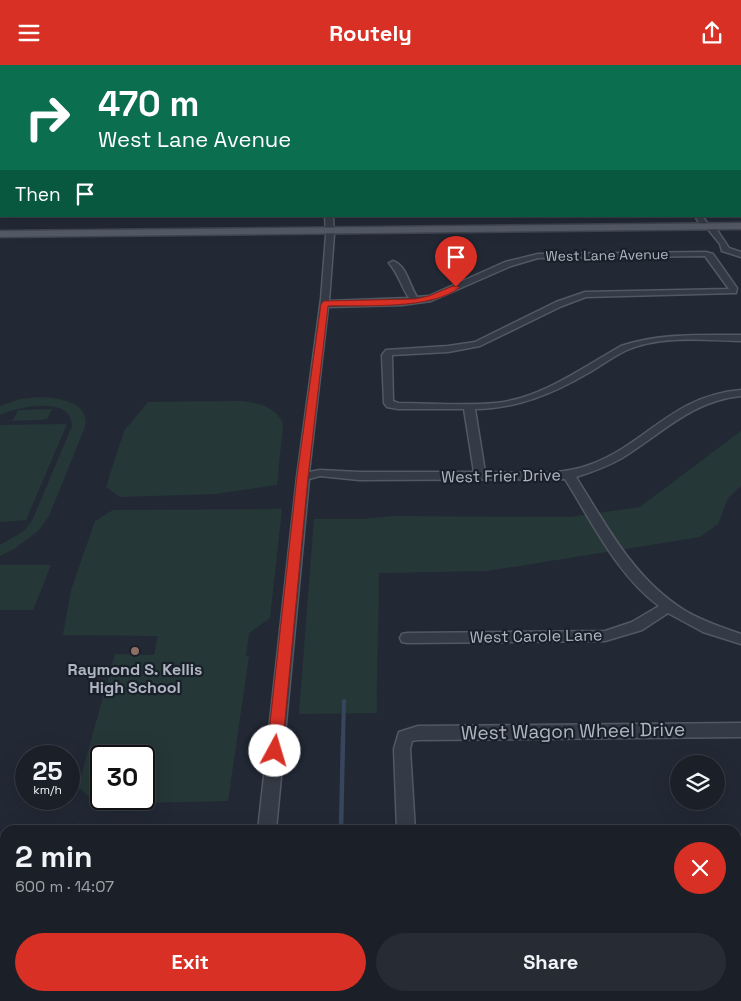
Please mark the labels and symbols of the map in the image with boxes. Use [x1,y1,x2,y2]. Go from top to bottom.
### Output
pin [435,236,477,287]
street label: West Lane Avenue [545,245,669,265]
street label: West Frier Drive [441,464,561,488]
street label: West Carole Lane [469,624,603,648]
marker: Raymond S. Kellis High School [129,645,141,657]
place label: Raymond S. Kellis High School [68,659,202,698]
street label: West Wagon Wheel Drive [461,717,685,745]
position arrow [248,724,300,776]
speed limit sign: 30 [90,745,155,810]

